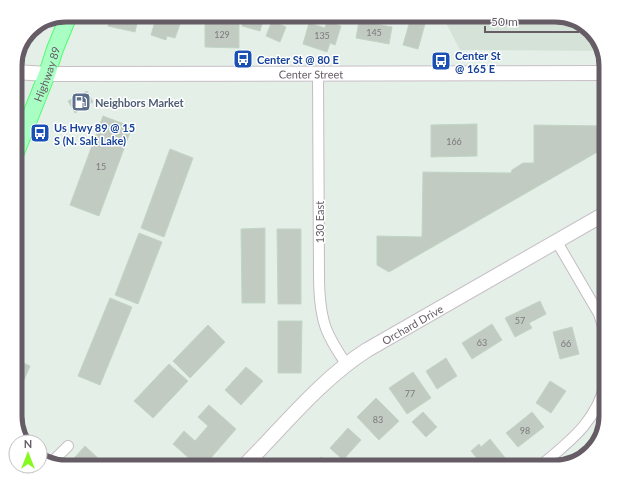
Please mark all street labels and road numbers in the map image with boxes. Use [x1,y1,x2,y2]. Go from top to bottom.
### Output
street label: Highway 89 [30,45,62,103]
street label: Center Street [279,67,343,80]
street label: 130 East [313,201,326,243]
street label: Orchard Drive [379,301,445,347]

